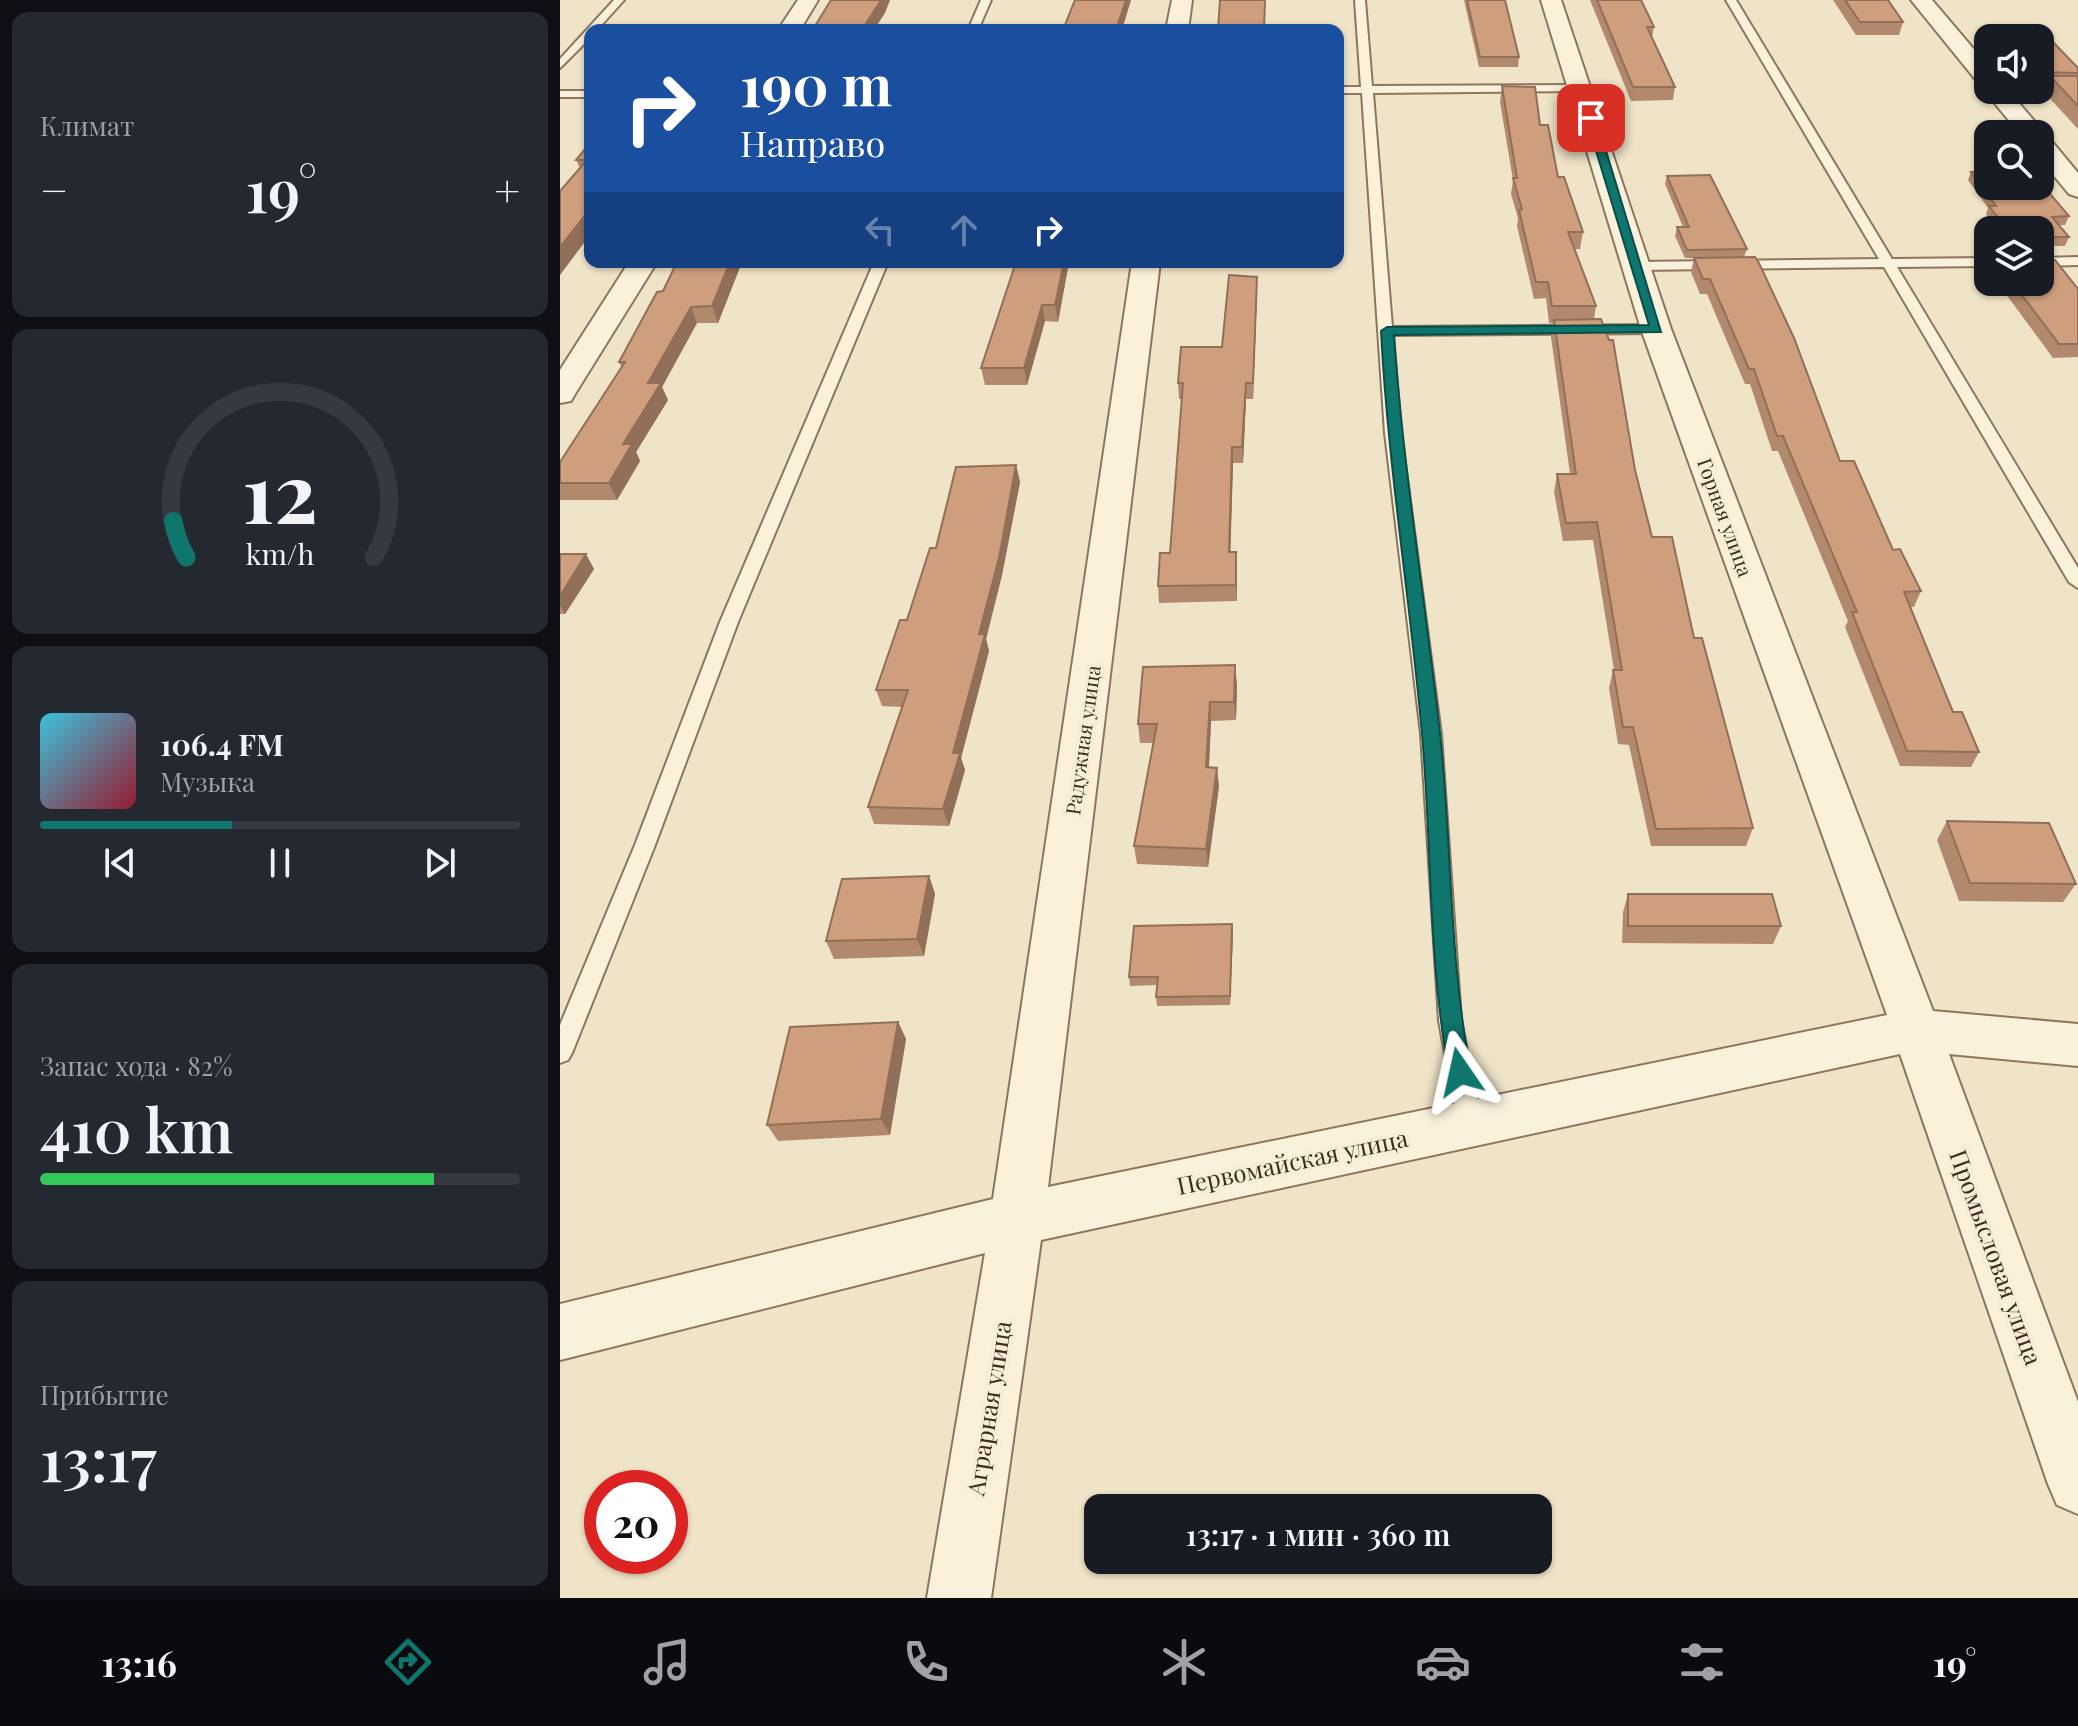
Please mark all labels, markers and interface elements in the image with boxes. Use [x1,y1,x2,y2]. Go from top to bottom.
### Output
map controls [1974,24,2054,296]
button: sound [1974,24,2054,104]
text: 190 m [740,46,892,121]
icon: right [608,56,712,160]
pin [1557,84,1625,152]
icon: arrive [1569,96,1613,140]
text: Климат [40,108,134,143]
text: Направо [740,118,885,166]
button: search [1974,120,2054,200]
text: 19° [245,148,317,228]
text: − [40,159,68,218]
text: + [494,159,520,218]
icon: left [858,208,902,252]
icon: ahead [942,208,986,252]
icon: right [1026,208,1070,252]
button: layers [1974,216,2054,296]
text: 12 [242,433,318,544]
street label: Горная улица [1692,454,1760,580]
text: km/h [246,534,314,572]
street label: Радужная улица [1058,663,1106,817]
text: 106.4 FM [160,724,284,764]
text: Музыка [160,764,255,799]
icon: previous [98,841,142,885]
icon: pause [258,841,302,885]
icon: next [418,841,462,885]
position arrow [1418,1030,1502,1114]
text: Запас хода · 82% [40,1048,233,1083]
text: 410 km [40,1088,233,1168]
street label: Первомайская улица [1174,1121,1410,1201]
street label: Промысловая улица [1943,1145,2051,1369]
street label: Аграрная улица [958,1318,1018,1499]
text: Прибытие [40,1377,169,1412]
text: 13:17 [40,1417,157,1497]
speed limit sign: 20 [584,1470,688,1574]
text: 13:17 · 1 мин · 360 m [1185,1514,1451,1554]
icon: directions [380,1634,436,1690]
icon: music [639,1634,695,1690]
icon: phone [898,1634,954,1690]
icon: climate [1156,1634,1212,1690]
icon: car [1415,1634,1471,1690]
icon: filters [1674,1634,1730,1690]
text: 13:16 [101,1638,177,1686]
text: 19° [1933,1638,1977,1686]

